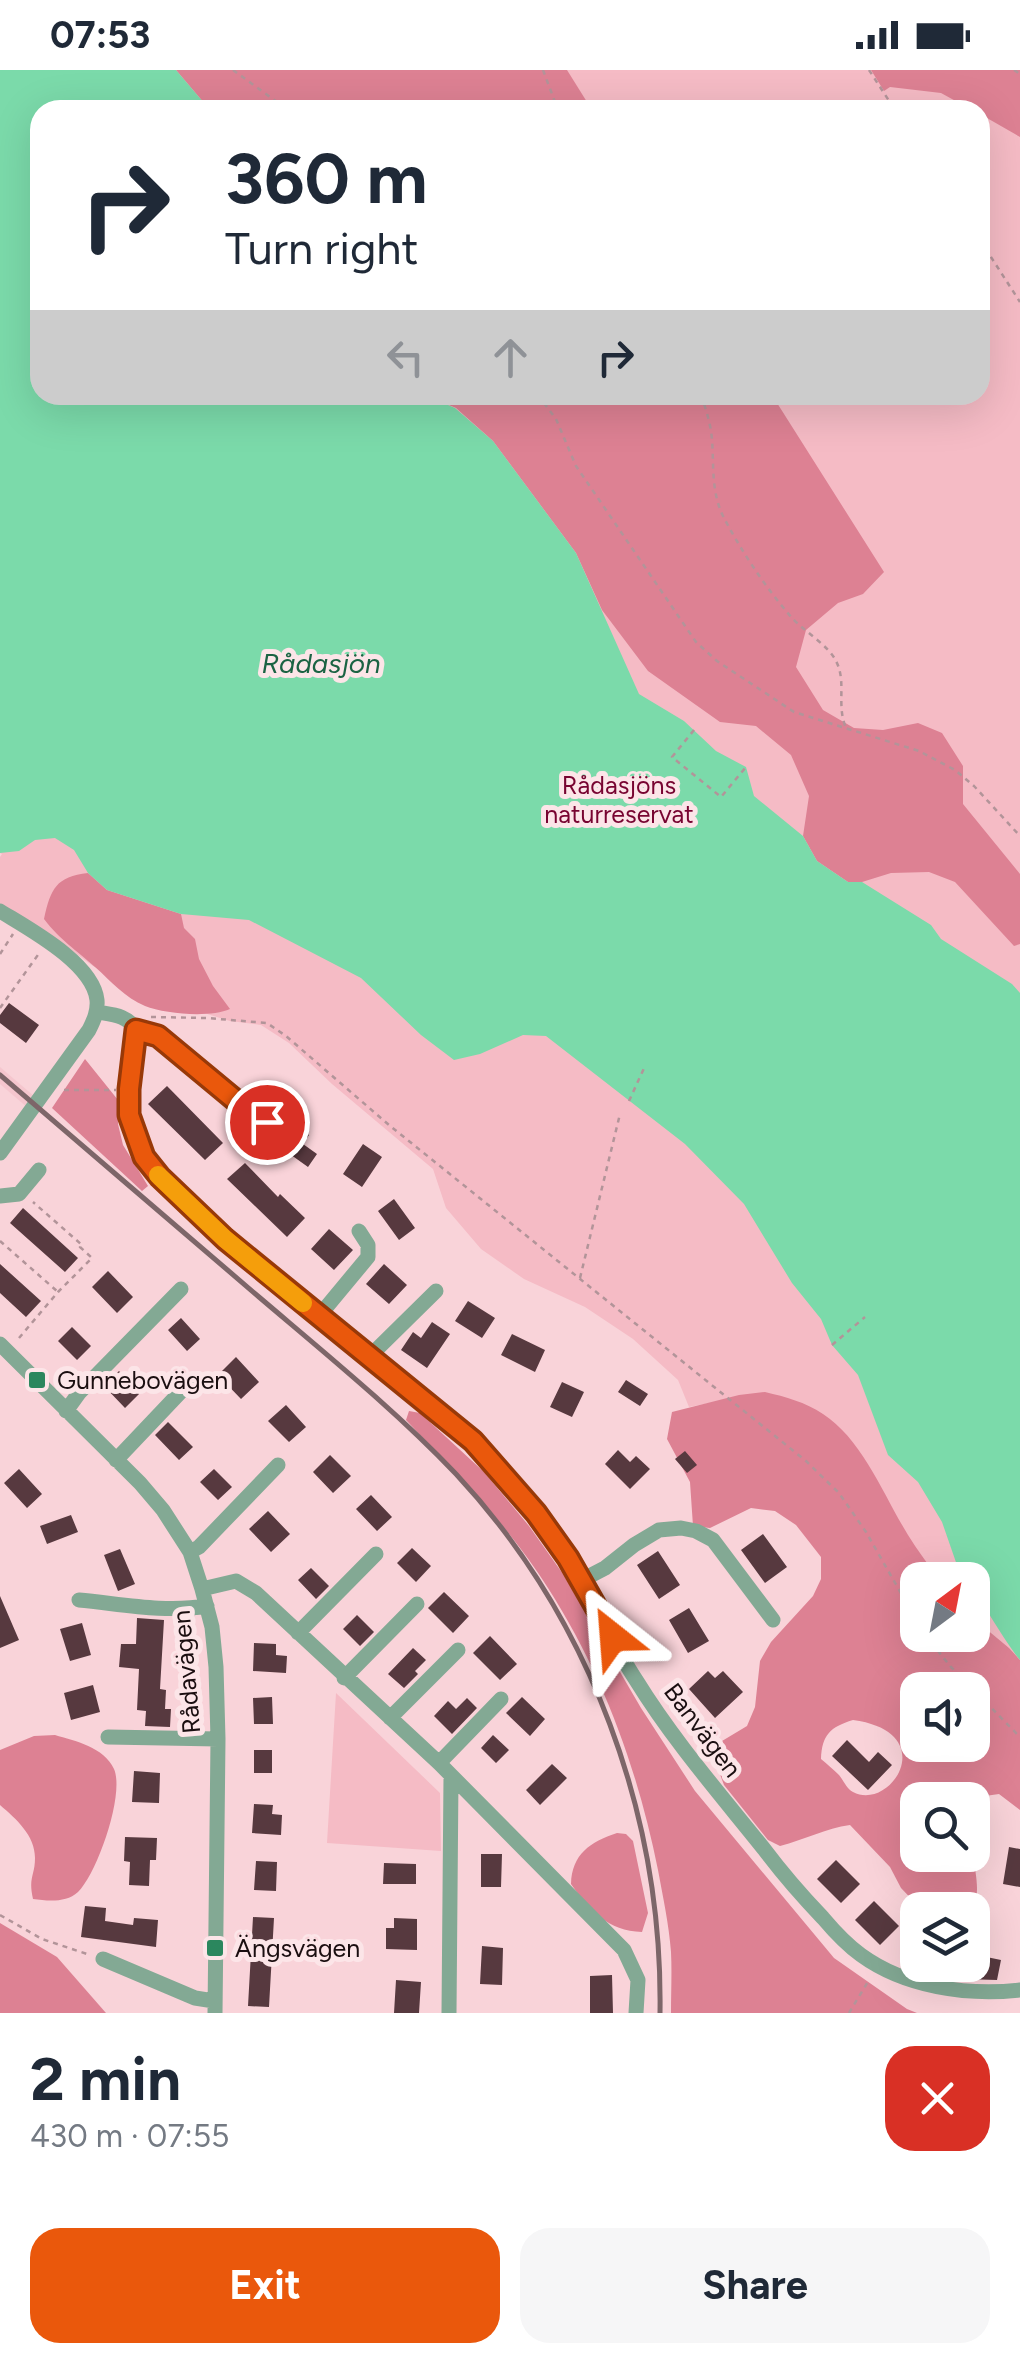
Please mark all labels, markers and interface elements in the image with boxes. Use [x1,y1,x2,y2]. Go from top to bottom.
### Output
text: 07:53 [50,12,150,58]
text: 360 m [225,136,428,221]
icon: right [60,140,190,270]
text: Turn right [225,221,418,275]
icon: left [378,330,433,385]
icon: ahead [483,330,538,385]
icon: right [588,330,643,385]
water label: Rådasjön [261,646,381,680]
park label: Rådasjöns naturreservat [544,770,694,829]
pin [225,1080,310,1165]
icon: arrive [240,1095,295,1150]
place label: Gunnebovägen [57,1365,228,1395]
marker: Gunnebovägen [26,1369,48,1391]
north arrow [900,1562,990,1652]
map controls [900,1562,990,1982]
position arrow [561,1585,665,1689]
street label: Rådavägen [166,1609,206,1735]
button: sound [900,1672,990,1762]
street label: Banvägen [658,1677,748,1783]
button: search [900,1782,990,1872]
button: layers [900,1892,990,1982]
place label: Ängsvägen [235,1933,360,1963]
marker: Ängsvägen [204,1937,226,1959]
text: 2 min [30,2043,181,2115]
button: close [885,2046,990,2151]
text: 430 m · 07:55 [30,2117,229,2155]
button: Exit [30,2228,500,2343]
button: Share [520,2228,990,2343]

